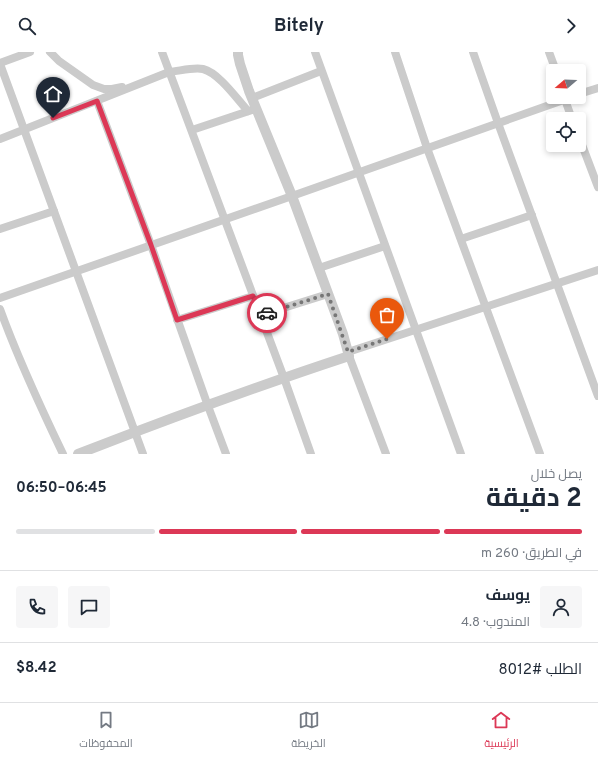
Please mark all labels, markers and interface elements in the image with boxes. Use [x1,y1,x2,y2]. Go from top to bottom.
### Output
icon: search [16,15,38,37]
text: Bitely [274,15,324,38]
icon: forward [560,15,582,37]
north arrow [546,64,586,104]
map controls [546,64,586,152]
pin [36,77,70,118]
icon: home [42,83,64,105]
button: locate [546,112,586,152]
courier [247,293,287,333]
pin [370,298,404,339]
icon: car [256,302,278,324]
icon: bag [376,304,398,326]
text: يصل خلال [531,467,582,483]
text: 06:45–06:50 [16,479,107,498]
text: 2 دقيقة [486,483,582,516]
text: في الطريق · 260 m [481,546,582,562]
button: phone [16,586,58,628]
button: chat [68,586,110,628]
button: person [540,586,582,628]
text: يوسف [485,587,530,606]
text: المندوب · 4.8 [461,615,530,631]
text: $8.42 [16,659,57,678]
text: الطلب #8012 [499,661,582,680]
tab: المحفوظات [79,709,133,753]
tab: الخريطة [291,709,326,753]
tab: الرئيسية [484,709,519,753]

